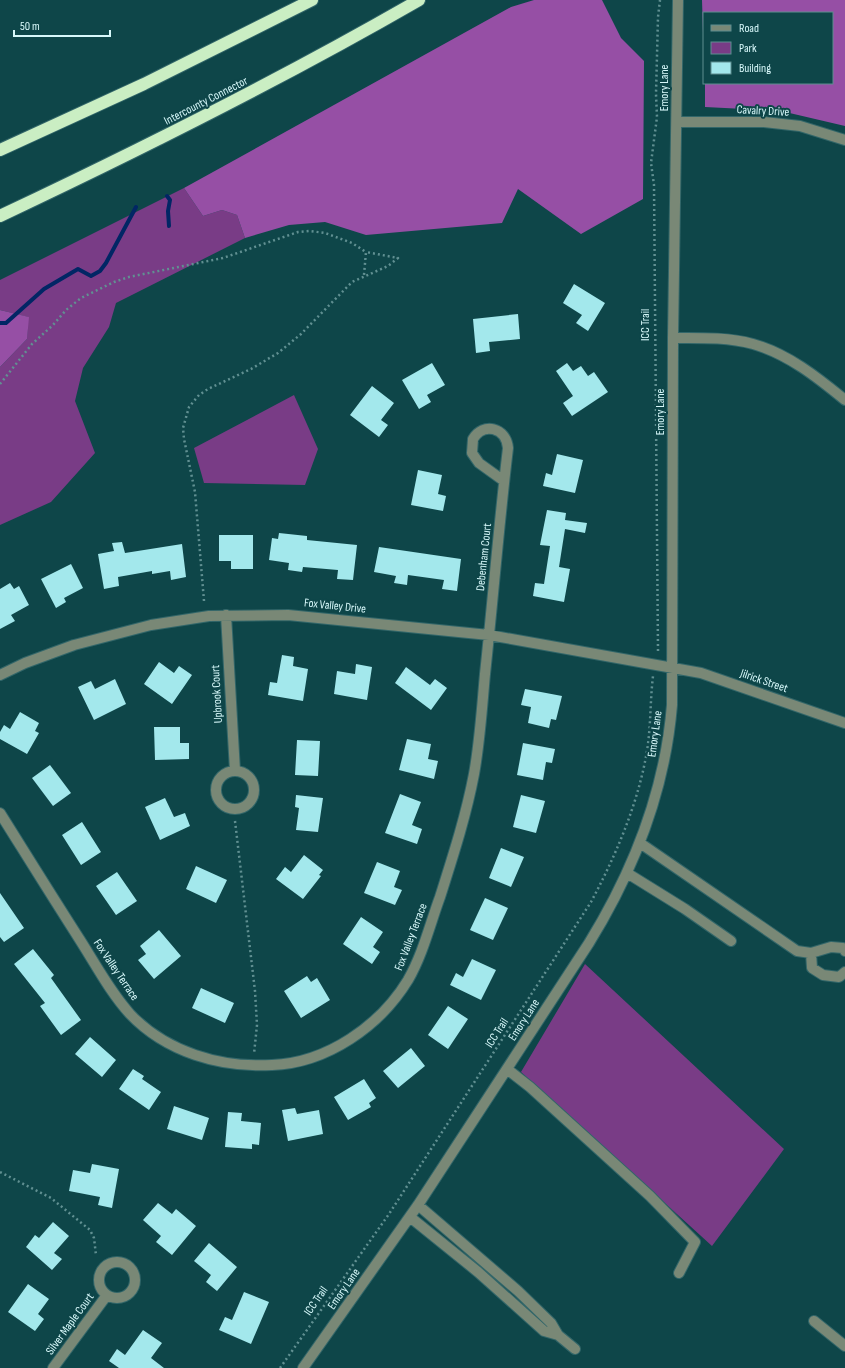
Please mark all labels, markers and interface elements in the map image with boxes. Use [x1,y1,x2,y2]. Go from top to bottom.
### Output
scale bar [14,12,110,38]
legend [703,12,833,84]
text: 50 m [20,19,40,34]
text: Road [739,21,759,36]
text: Park [739,41,757,56]
text: Building [739,61,771,76]
street label: Emory Lane [657,64,672,111]
street label: Intercounty Connector [162,73,251,129]
street label: Cavalry Drive [736,102,790,120]
street label: ICC Trail [638,309,653,341]
street label: Emory Lane [653,388,668,435]
street label: Debenham Court [473,522,495,592]
street label: Fox Valley Drive [303,595,367,617]
street label: Upbrook Court [208,664,226,724]
street label: Jilrick Street [737,666,790,696]
street label: Emory Lane [644,710,666,758]
street label: Fox Valley Terrace [391,901,431,973]
street label: Fox Valley Terrace [90,936,142,1004]
street label: Emory Lane [505,996,543,1044]
street label: ICC Trail [482,1015,512,1051]
street label: Emory Lane [324,1265,364,1312]
street label: ICC Trail [301,1283,331,1319]
street label: Silver Maple Court [42,1290,98,1358]

